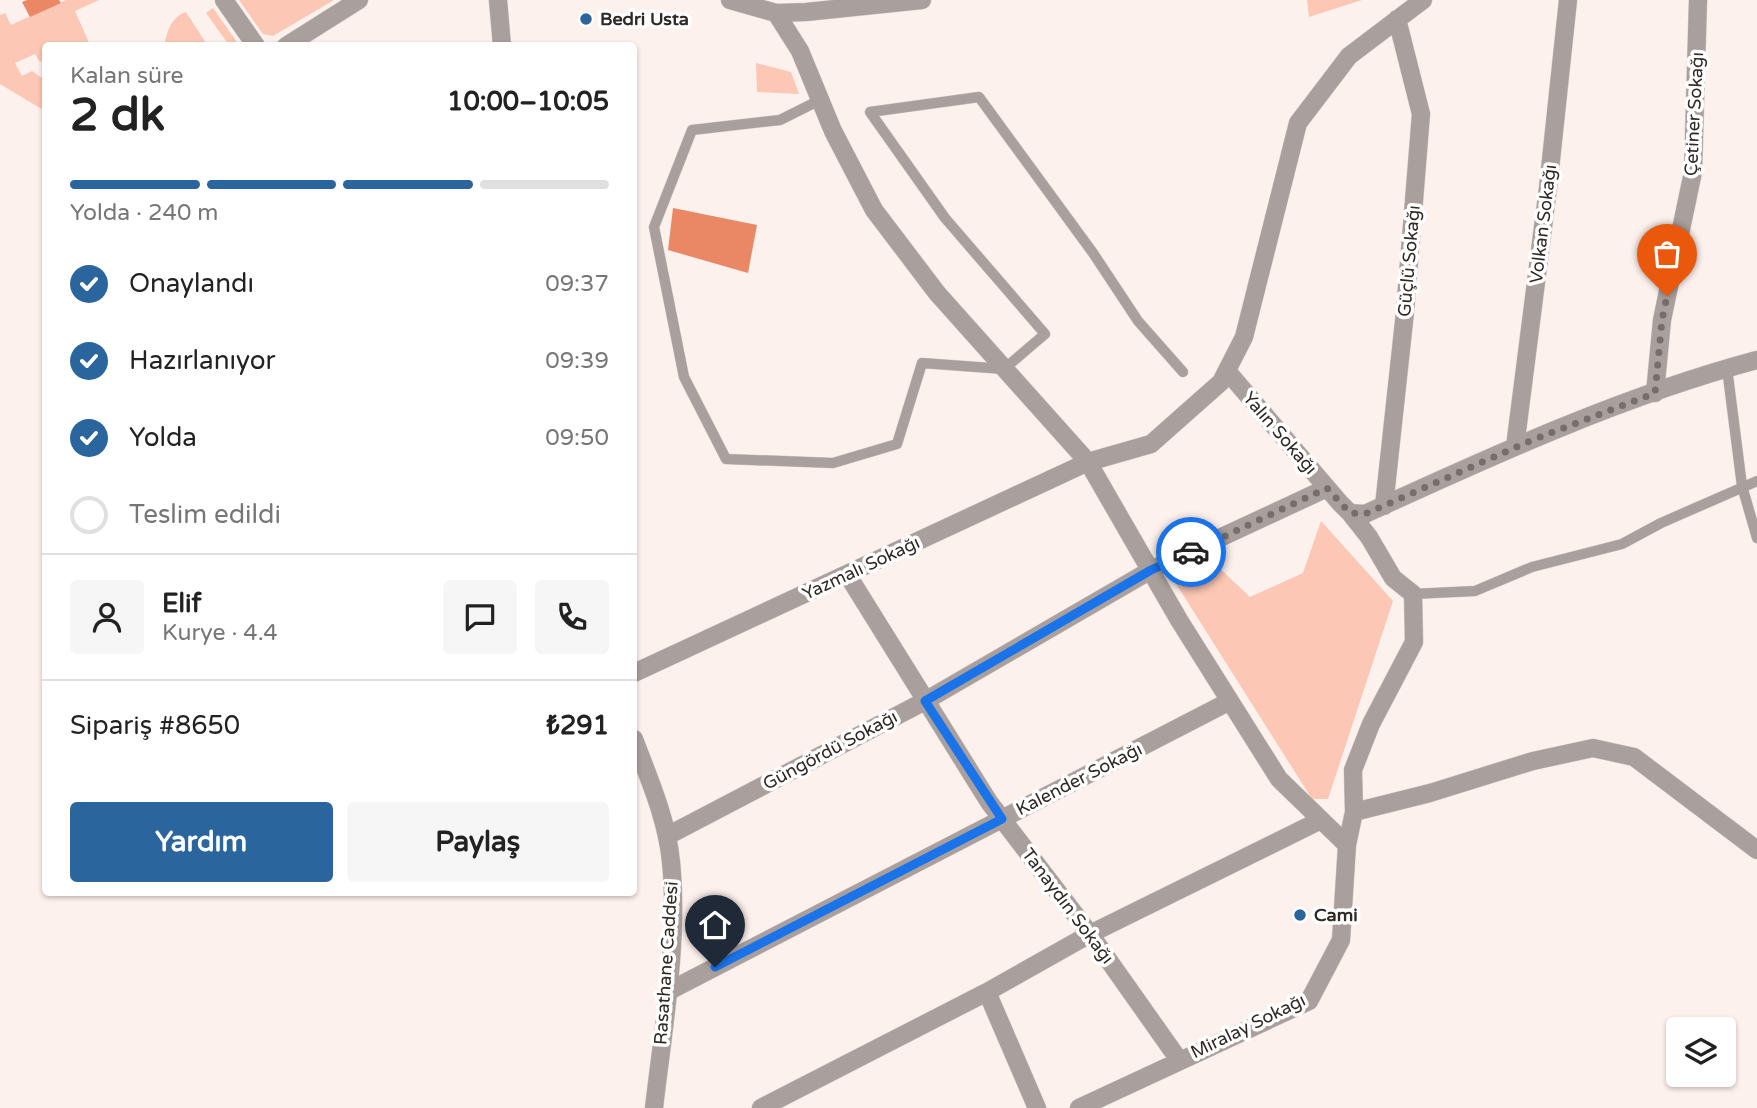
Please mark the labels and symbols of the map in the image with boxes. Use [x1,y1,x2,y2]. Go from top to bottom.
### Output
place label: Bedri Usta [600,8,689,30]
marker: Bedri Usta [578,11,594,27]
street label: Çetiner Sokağı [1680,51,1708,177]
street label: Volkan Sokağı [1525,163,1561,285]
street label: Güçlü Sokağı [1393,204,1425,318]
pin [1637,224,1697,296]
street label: Yalın Sokağı [1238,387,1322,479]
courier [1156,517,1226,587]
street label: Yazmalı Sokağı [799,531,923,605]
street label: Güngördü Sokağı [759,705,901,795]
street label: Kalender Sokağı [1012,738,1146,820]
street label: Tanaydın Sokağı [1017,844,1119,968]
street label: Rasathane Caddesi [649,880,683,1046]
pin [685,895,745,967]
place label: Cami [1314,904,1358,926]
marker: Cami [1292,907,1308,923]
street label: Miralay Sokağı [1187,989,1309,1063]

